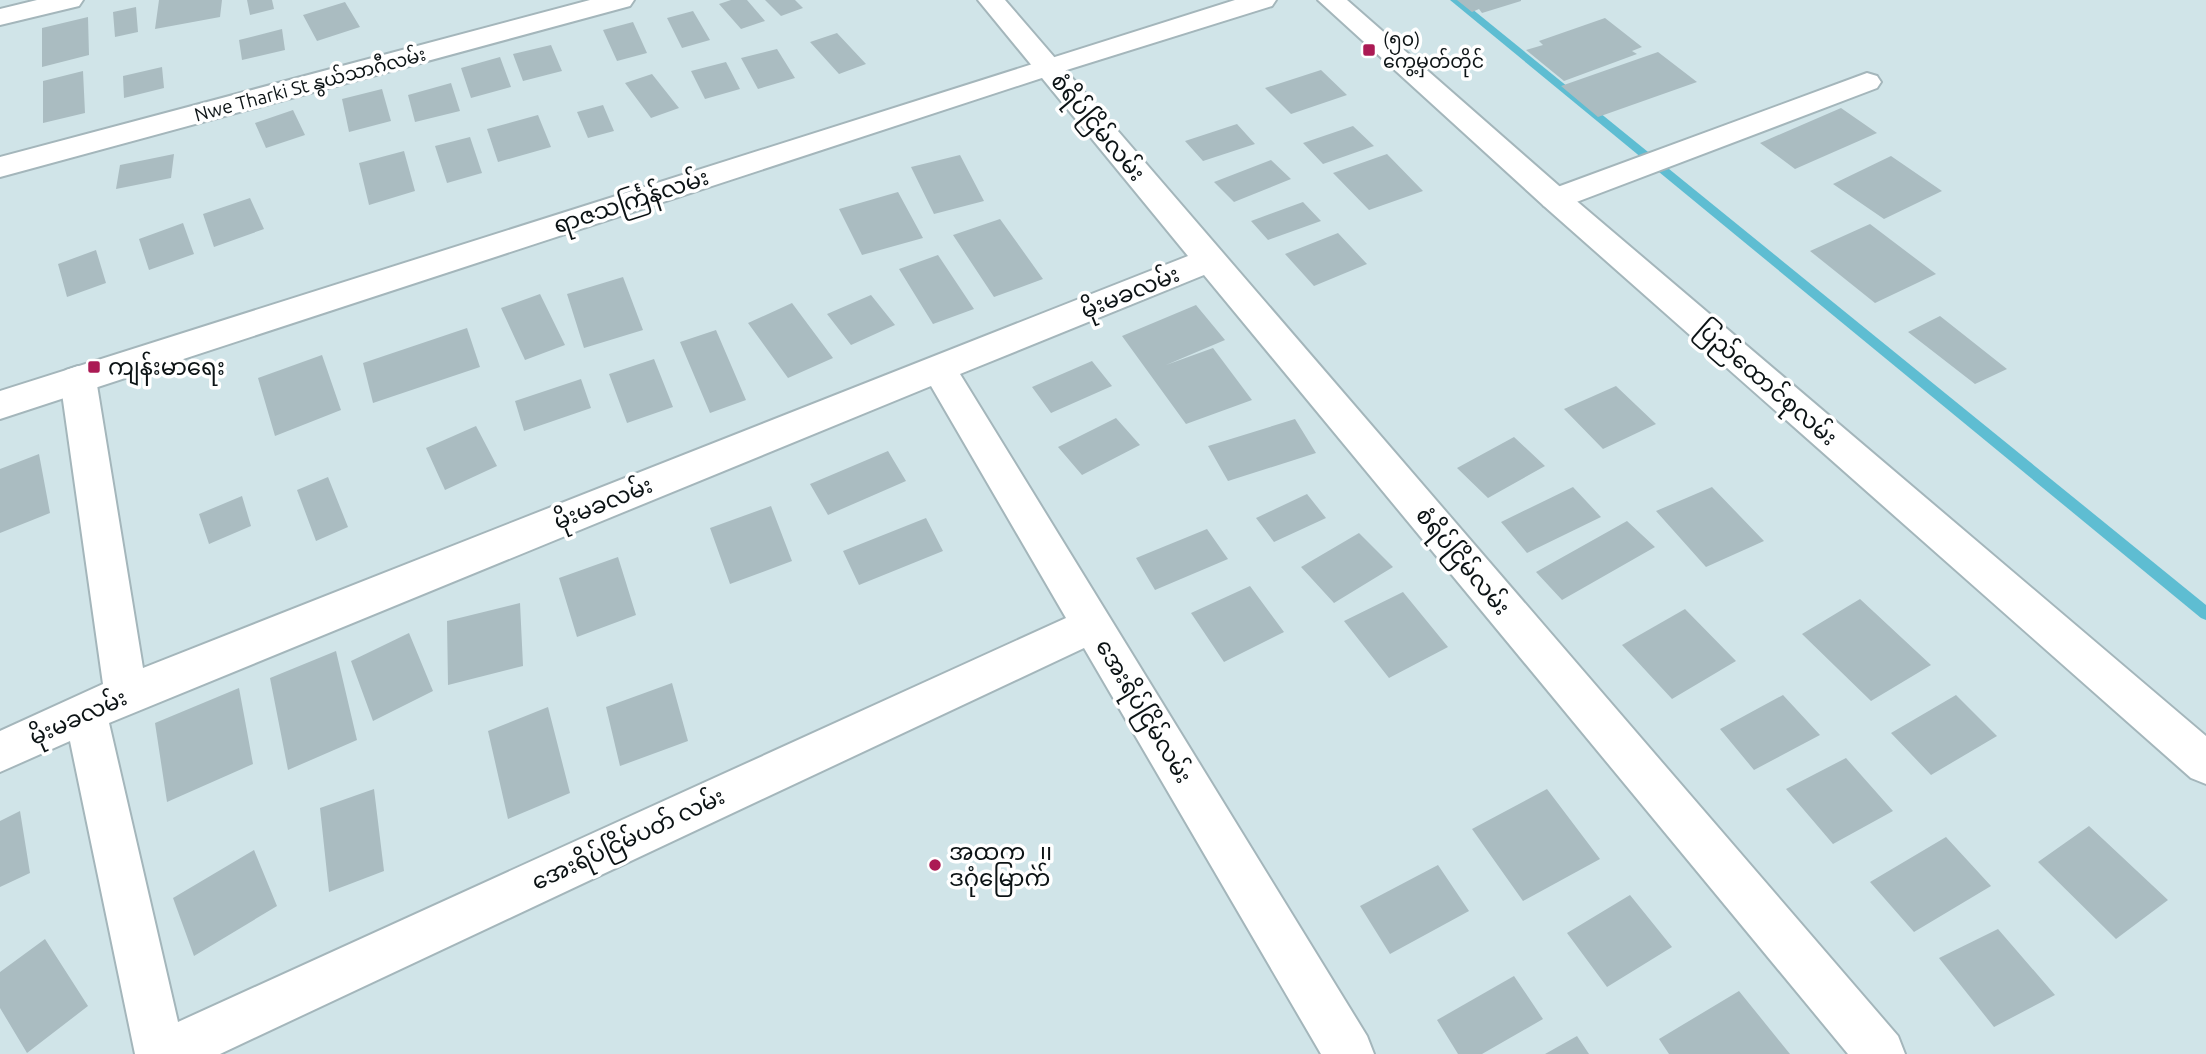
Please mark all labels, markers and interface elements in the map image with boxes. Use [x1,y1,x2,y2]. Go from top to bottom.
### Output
place label: (၅၀) ကွေ့မှတ်တိုင် [1383,28,1484,78]
street label: Nwe Tharki St နွယ်သာဂီလမ်း [191,40,429,130]
marker: (၅၀) ကွေ့မှတ်တိုင် [1361,42,1377,58]
street label: စံရိပ်ငြိမ်လမ်း [1041,66,1153,190]
street label: ရာဇသင်္ကြန်လမ်း [549,161,714,244]
street label: မိုးမခလမ်း [1076,258,1185,329]
street label: ပြည်ထောင်စုလမ်း [1688,313,1844,455]
place label: ကျန်းမာရေး [108,351,225,386]
marker: ကျန်းမာရေး [86,359,102,375]
street label: မိုးမခလမ်း [549,469,658,540]
street label: စံရိပ်ငြိမ်လမ်း [1406,500,1518,624]
street label: အေးရိပ်ငြိမ်လမ်း [1086,633,1200,791]
street label: မိုးမခလမ်း [24,681,133,756]
street label: အေးရိပ်ငြိမ်ပတ် လမ်း [526,780,731,901]
place label: အထက ၂၊ ဒဂုံမြောက် [949,839,1052,897]
marker: အထက ၂၊ ဒဂုံမြောက် [927,857,943,873]

